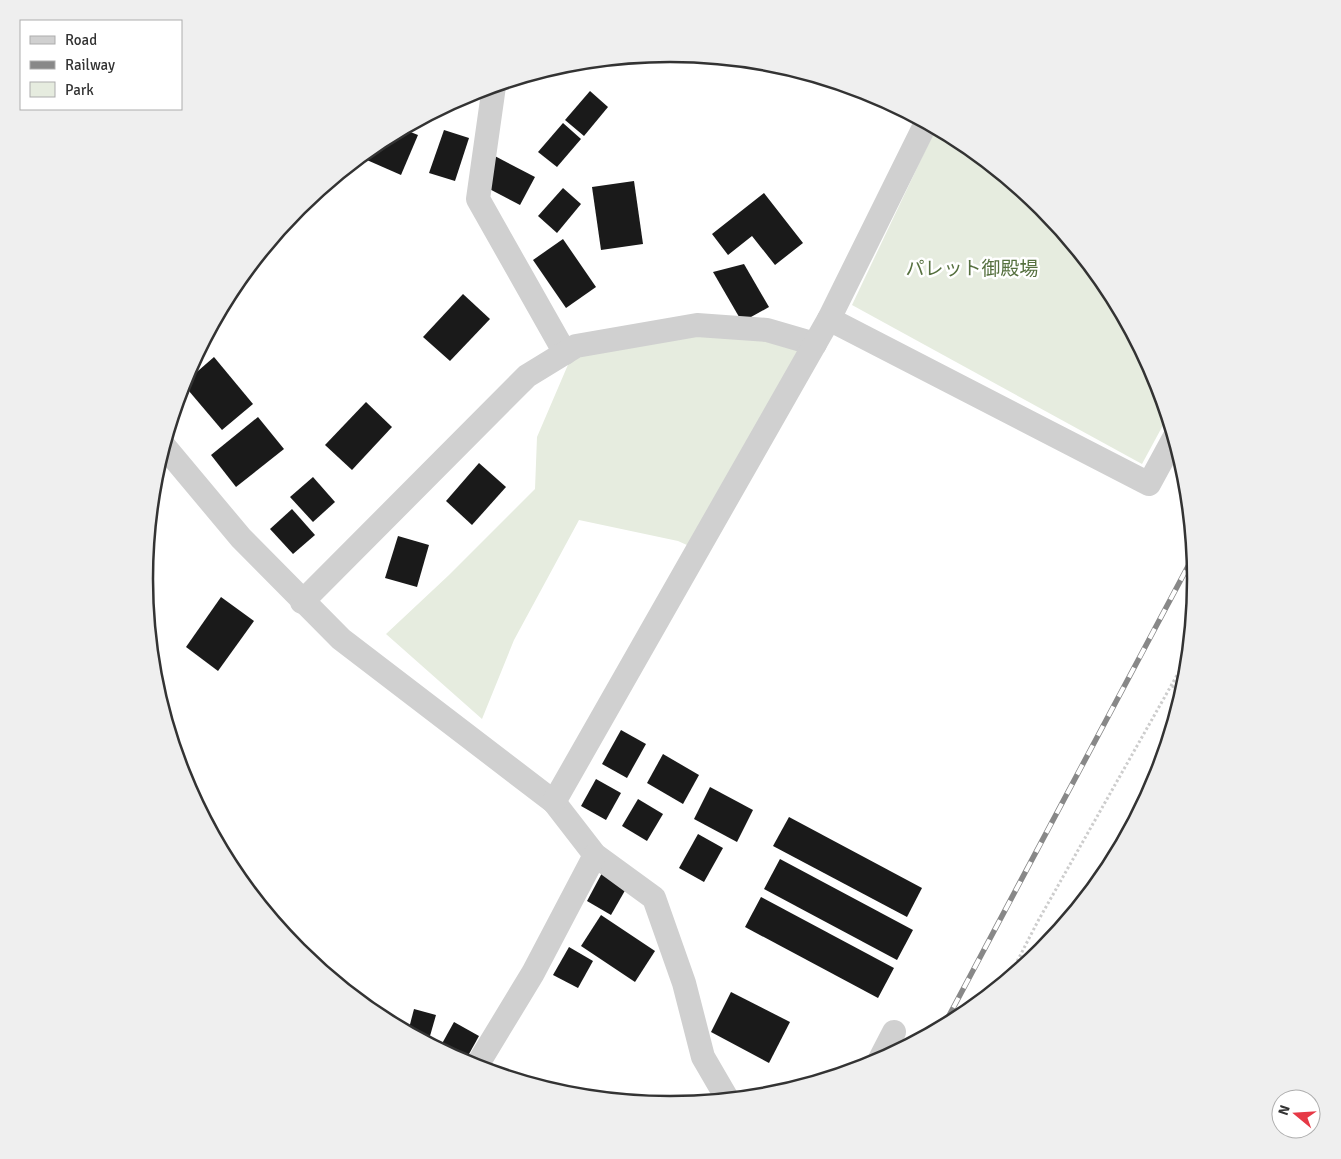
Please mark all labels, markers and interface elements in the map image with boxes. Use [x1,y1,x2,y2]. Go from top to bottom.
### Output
legend [20,20,182,110]
text: Road [65,31,97,49]
text: Railway [65,56,115,74]
text: Park [65,81,94,99]
park label: パレット御殿場 [905,257,1039,281]
north arrow [1271,1089,1321,1139]
text: N [1275,1103,1294,1117]

